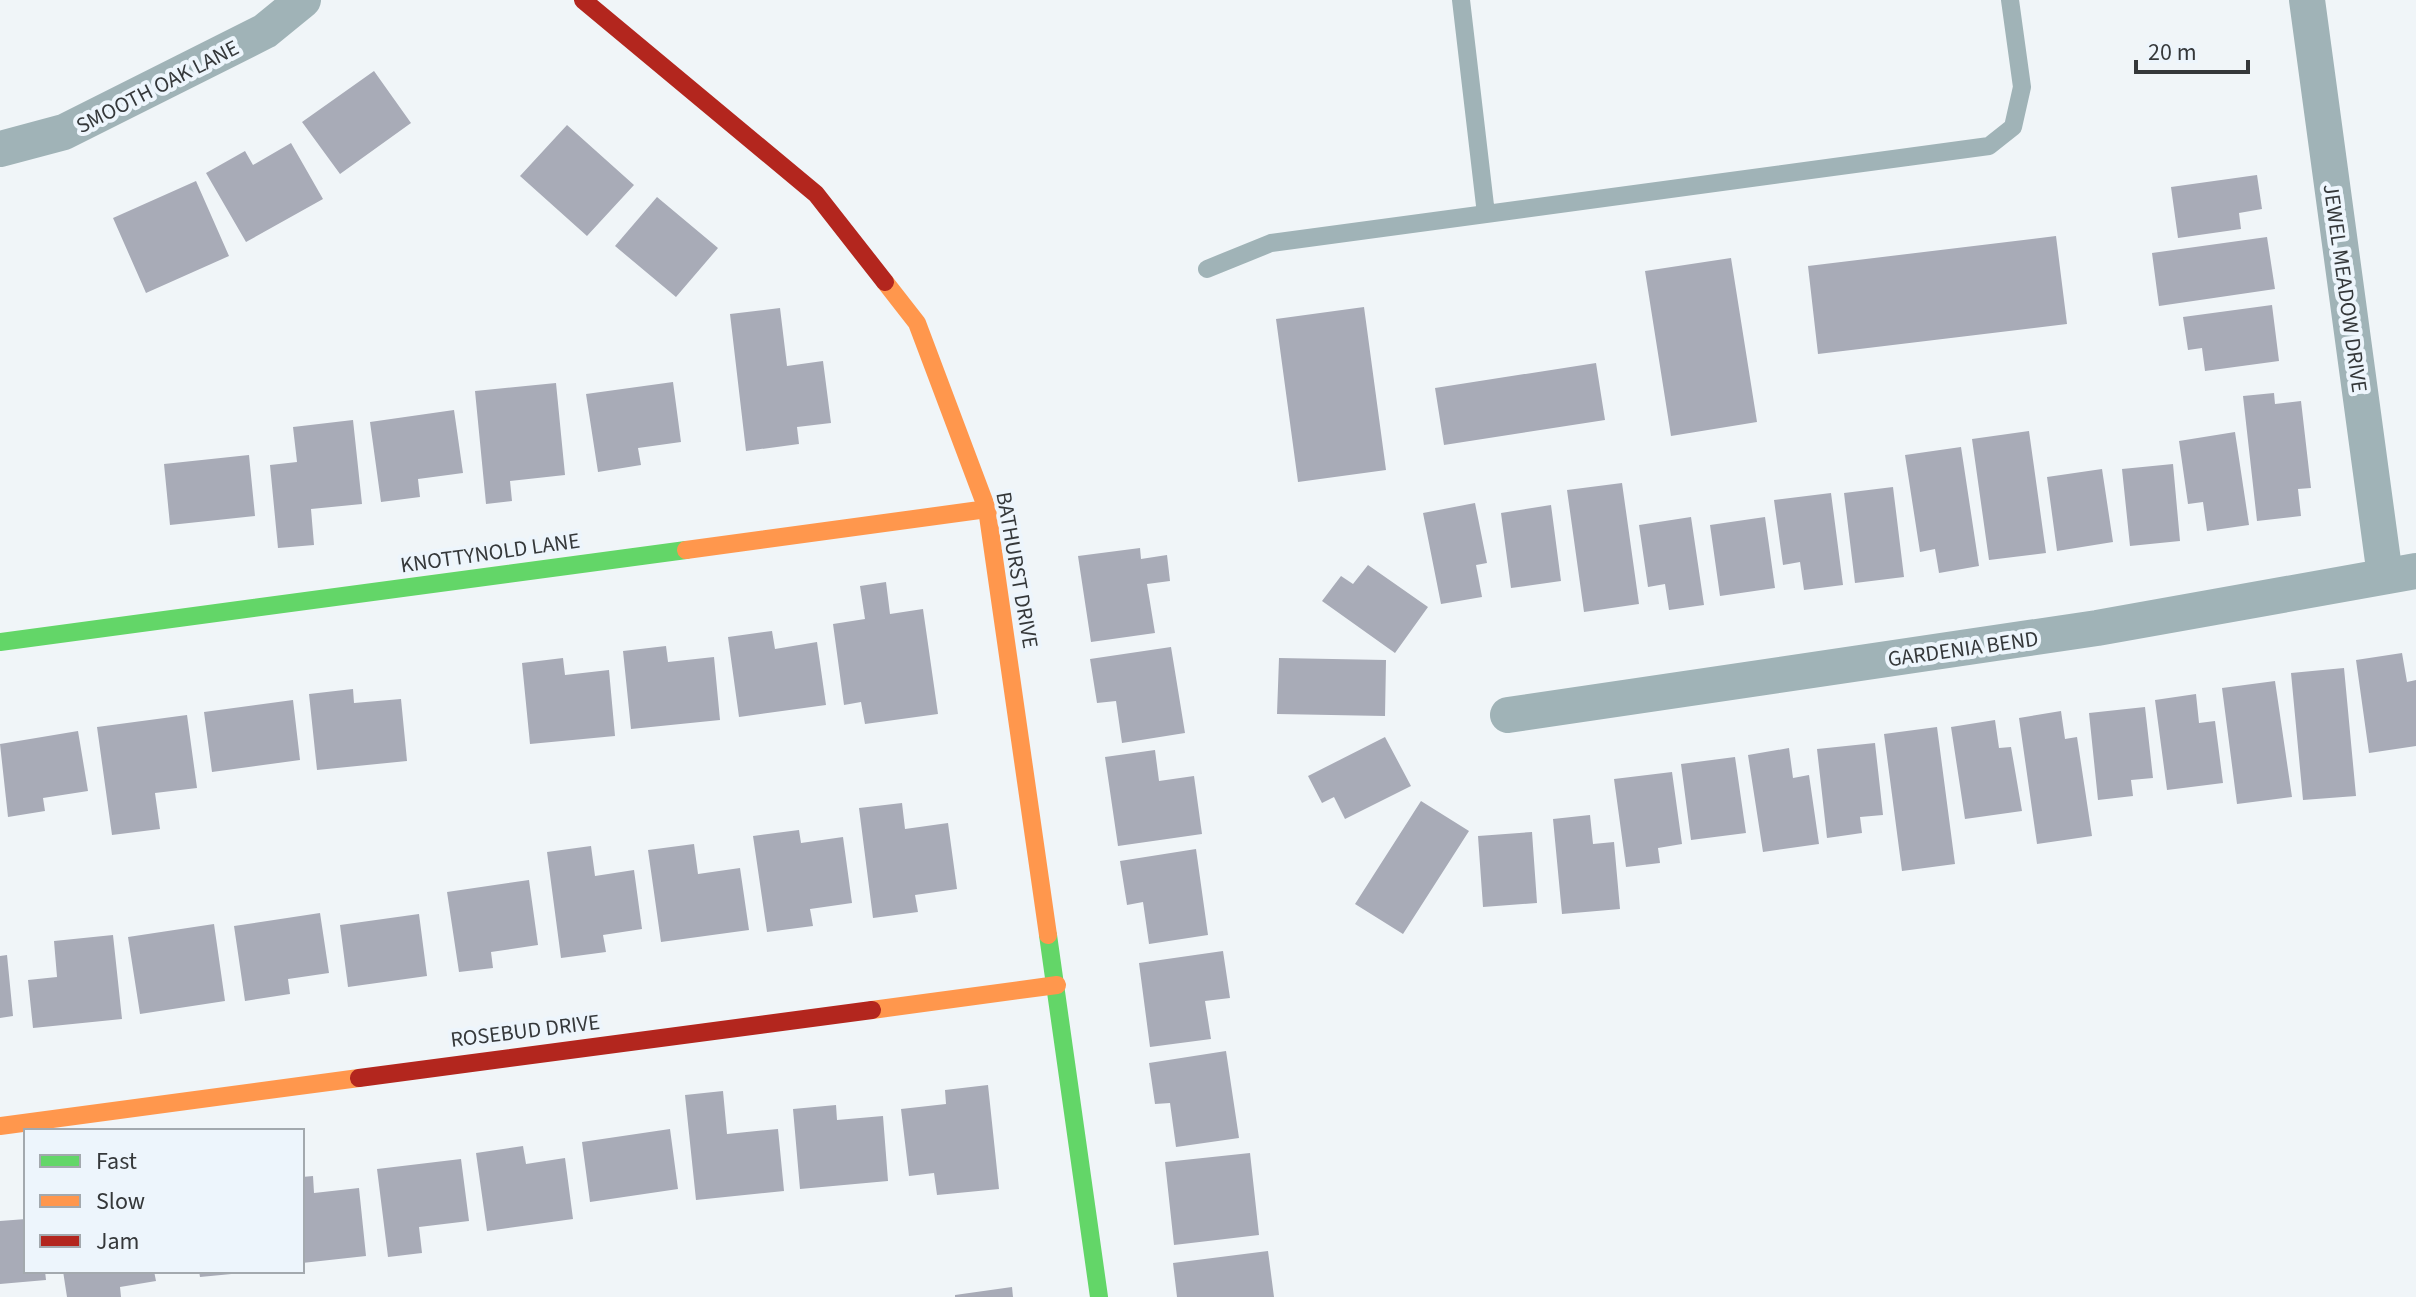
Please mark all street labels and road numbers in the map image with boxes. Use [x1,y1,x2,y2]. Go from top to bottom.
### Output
street label: SMOOTH OAK LANE [70,32,244,142]
street label: JEWEL MEADOW DRIVE [2315,182,2375,394]
street label: BATHURST DRIVE [987,489,1047,651]
street label: KNOTTYNOLD LANE [398,525,582,581]
street label: GARDENIA BEND [1886,623,2041,675]
street label: ROSEBUD DRIVE [449,1006,602,1056]

